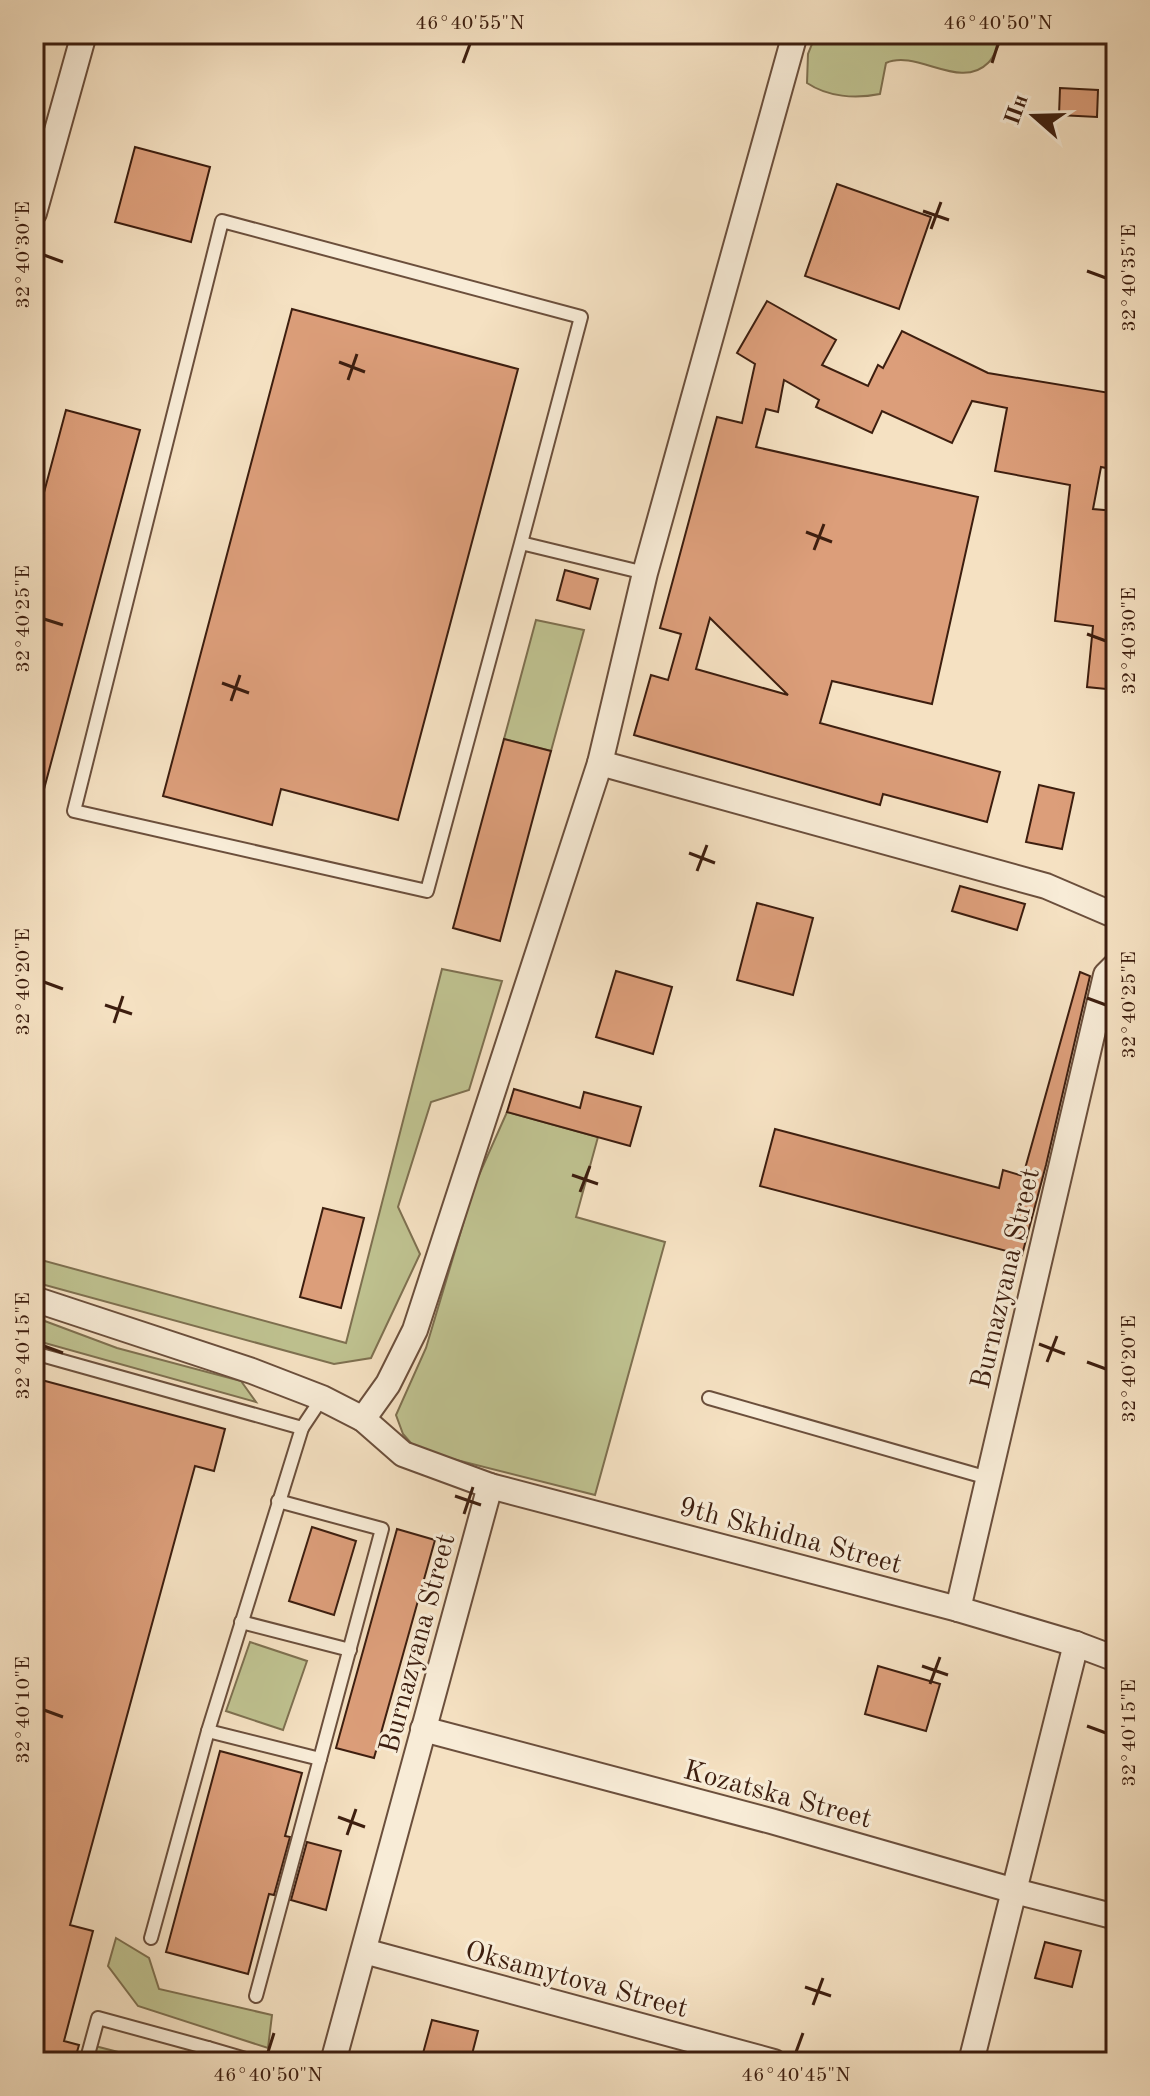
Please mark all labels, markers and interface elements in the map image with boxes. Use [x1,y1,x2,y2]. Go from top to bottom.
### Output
text: 46°40'55"N [415,14,525,34]
text: 46°40'50"N [943,14,1053,34]
north arrow [994,76,1074,156]
text: Пн [1002,92,1033,128]
text: 32°40'30"E [14,201,34,309]
text: 32°40'35"E [1120,224,1140,332]
text: 32°40'25"E [14,565,34,673]
text: 32°40'30"E [1120,587,1140,695]
text: 32°40'20"E [14,928,34,1036]
text: 32°40'25"E [1120,951,1140,1059]
street label: Burnazyana Street [968,1166,1046,1392]
text: 32°40'15"E [14,1292,34,1400]
text: 32°40'20"E [1120,1315,1140,1423]
street label: 9th Skhidna Street [676,1494,905,1580]
street label: Burnazyana Street [376,1531,462,1756]
text: 32°40'10"E [14,1656,34,1764]
text: 32°40'15"E [1120,1679,1140,1787]
street label: Kozatska Street [680,1757,874,1834]
street label: Oksamytova Street [462,1938,691,2024]
text: 46°40'50"N [213,2066,323,2086]
text: 46°40'45"N [741,2066,851,2086]

